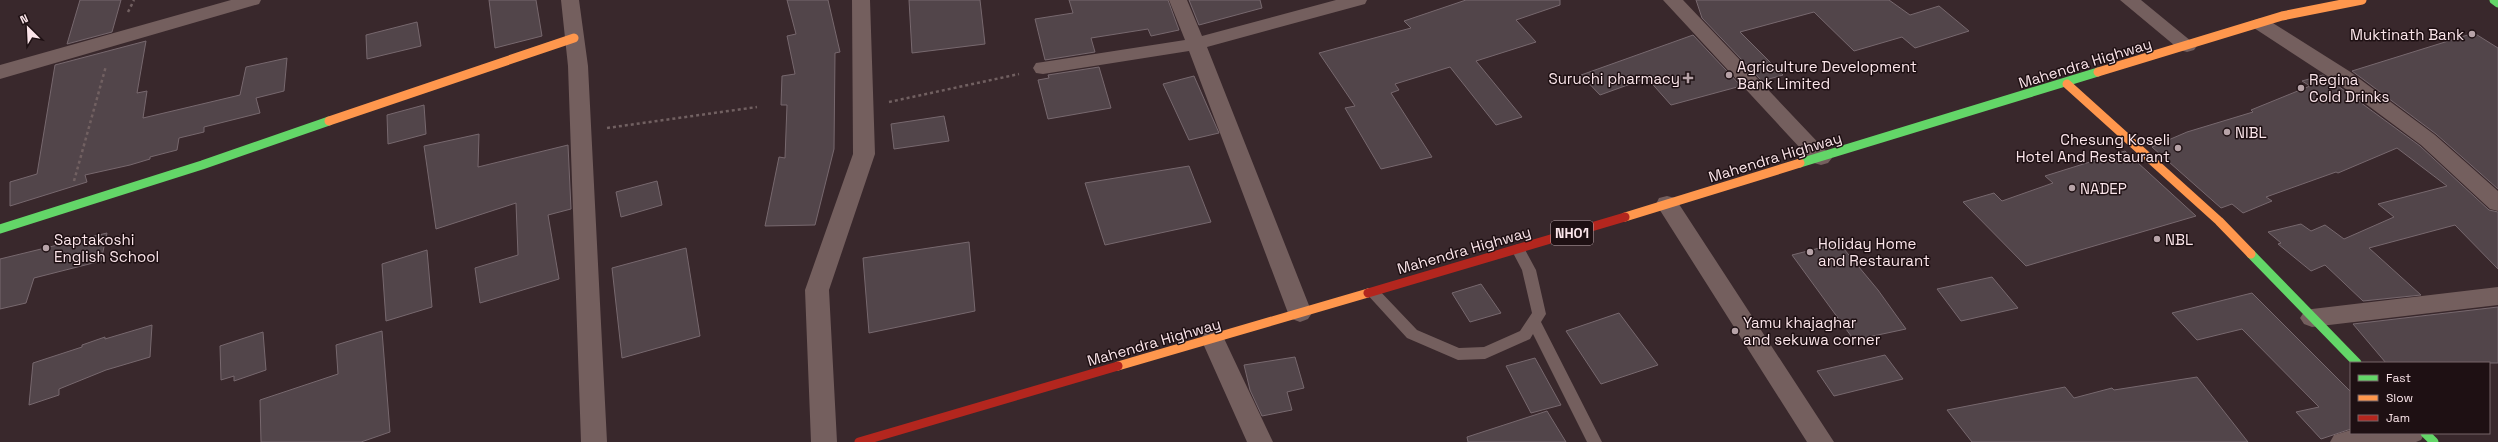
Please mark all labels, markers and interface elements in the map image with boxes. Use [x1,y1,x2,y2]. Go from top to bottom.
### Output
north arrow [8,8,48,48]
text: N [18,11,30,27]
place label: Muktinath Bank [2350,25,2464,44]
marker: Muktinath Bank [2467,29,2477,39]
street label: Mahendra Highway [2016,34,2154,92]
place label: Agriculture Development Bank Limited [1737,57,1917,93]
place label: Suruchi pharmacy [1548,69,1680,88]
marker: Agriculture Development Bank Limited [1724,70,1734,80]
place label: Regina Cold Drinks [2309,70,2389,106]
marker: Suruchi pharmacy [1683,73,1693,83]
marker: Regina Cold Drinks [2296,83,2306,93]
place label: NIBL [2235,123,2267,142]
marker: NIBL [2222,127,2232,137]
street label: Mahendra Highway [1706,128,1844,186]
place label: Chesung Koseli Hotel And Restaurant [2016,130,2170,166]
marker: Chesung Koseli Hotel And Restaurant [2173,143,2183,153]
place label: NADEP [2080,179,2127,198]
marker: NADEP [2067,183,2077,193]
road number: NH01 [1551,221,1593,245]
street label: Mahendra Highway [1395,222,1533,278]
place label: Saptakoshi English School [54,230,159,266]
place label: NBL [2165,230,2193,249]
place label: Holiday Home and Restaurant [1818,234,1930,270]
marker: NBL [2152,234,2162,244]
marker: Saptakoshi English School [41,243,51,253]
marker: Holiday Home and Restaurant [1805,247,1815,257]
place label: Yamu khajaghar and sekuwa corner [1743,313,1881,349]
street label: Mahendra Highway [1085,314,1223,370]
marker: Yamu khajaghar and sekuwa corner [1730,326,1740,336]
legend [2350,362,2490,434]
text: Fast [2386,370,2411,386]
text: Slow [2386,390,2413,406]
text: Jam [2386,410,2410,426]

